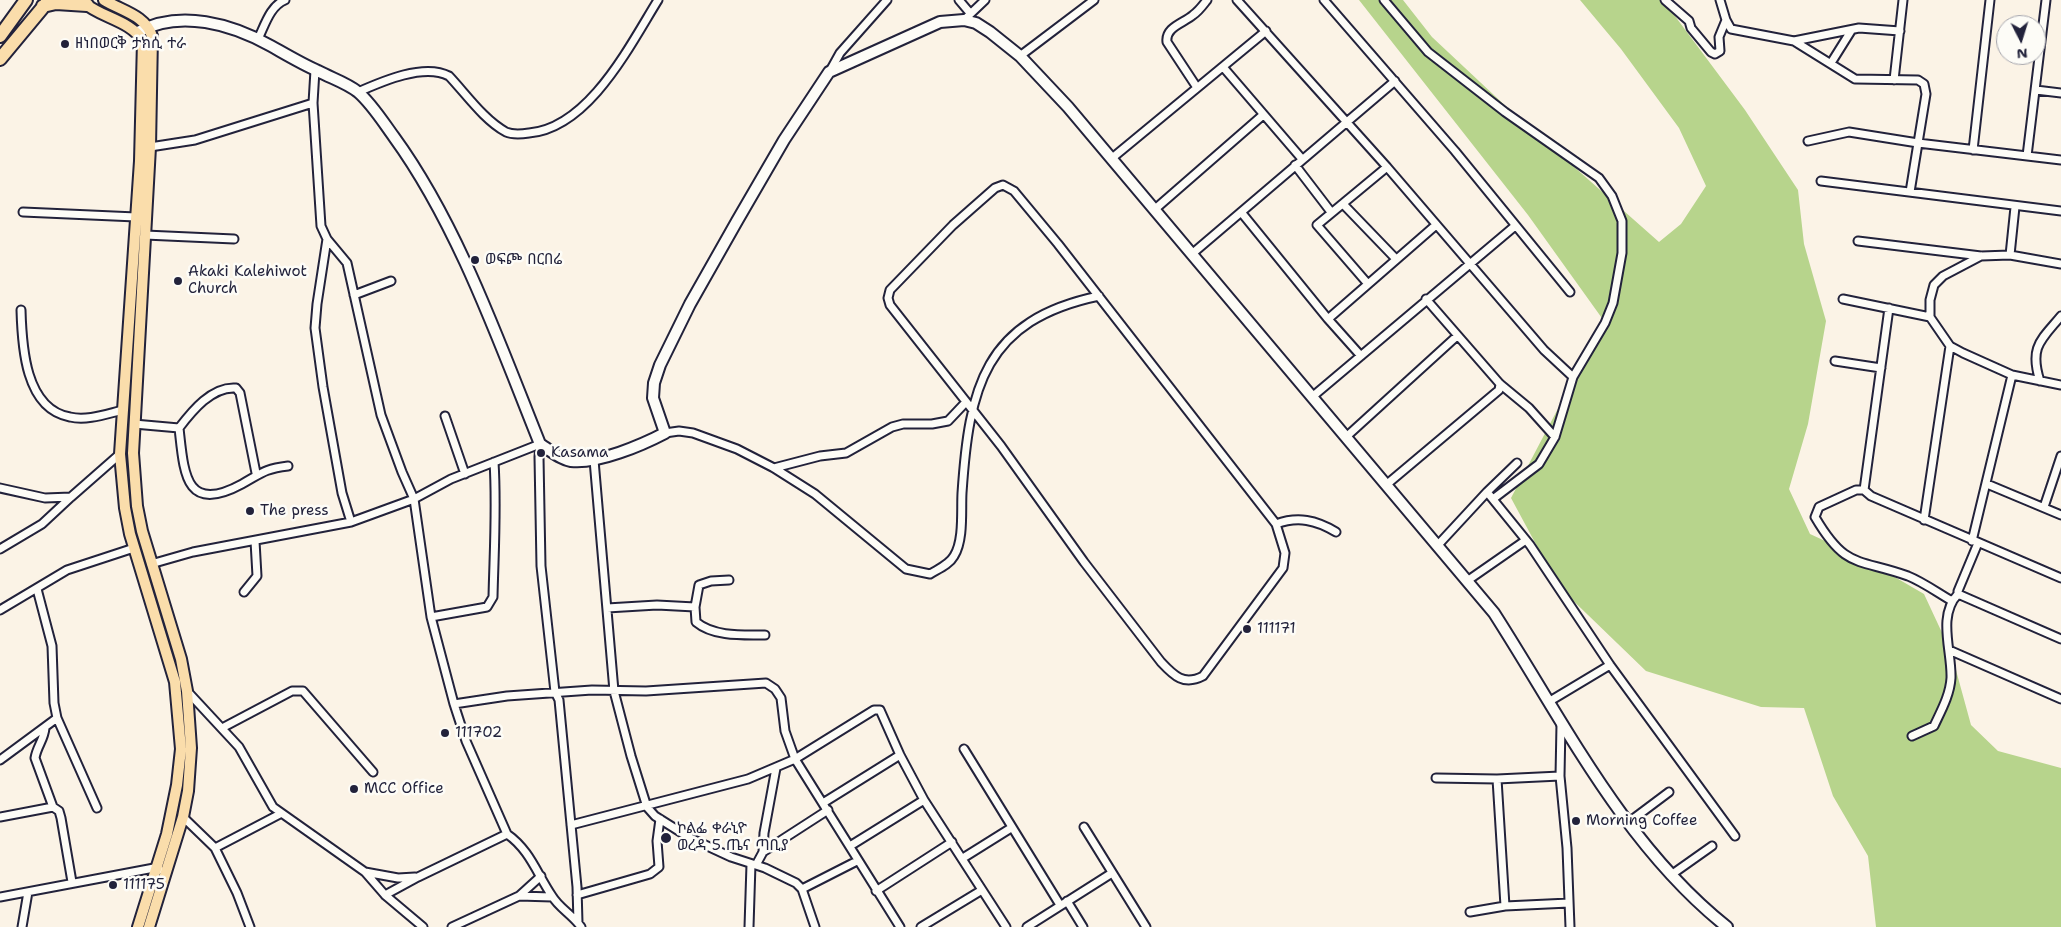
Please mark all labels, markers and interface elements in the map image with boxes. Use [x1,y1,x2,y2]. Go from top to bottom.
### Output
north arrow [1996,15,2046,65]
place label: ዘነበወርቅ ታክሲ ተራ [75,35,186,53]
marker: ዘነበወርቅ ታክሲ ተራ [59,38,71,50]
text: N [2016,44,2029,63]
place label: ወፍጮ በርበሬ [485,251,562,269]
marker: ወፍጮ በርበሬ [469,254,481,266]
place label: Akaki Kalehiwot Church [188,263,307,298]
marker: Akaki Kalehiwot Church [172,275,184,287]
place label: Kasama [551,444,608,462]
marker: Kasama [535,447,547,459]
place label: The press [260,502,329,520]
marker: The press [244,505,256,517]
place label: 111171 [1257,620,1296,638]
marker: 111171 [1241,623,1253,635]
place label: 111702 [455,724,502,742]
marker: 111702 [439,727,451,739]
place label: MCC Office [364,780,444,798]
marker: MCC Office [348,783,360,795]
place label: Morning Coffee [1586,812,1697,830]
marker: Morning Coffee [1570,815,1582,827]
place label: ኮልፌ ቀራኒዮ ወረዳ 5 ጤና ጣቢያ [677,820,789,855]
marker: ኮልፌ ቀራኒዮ ወረዳ 5 ጤና ጣቢያ [659,831,673,845]
place label: 111175 [123,876,165,894]
marker: 111175 [107,879,119,891]

